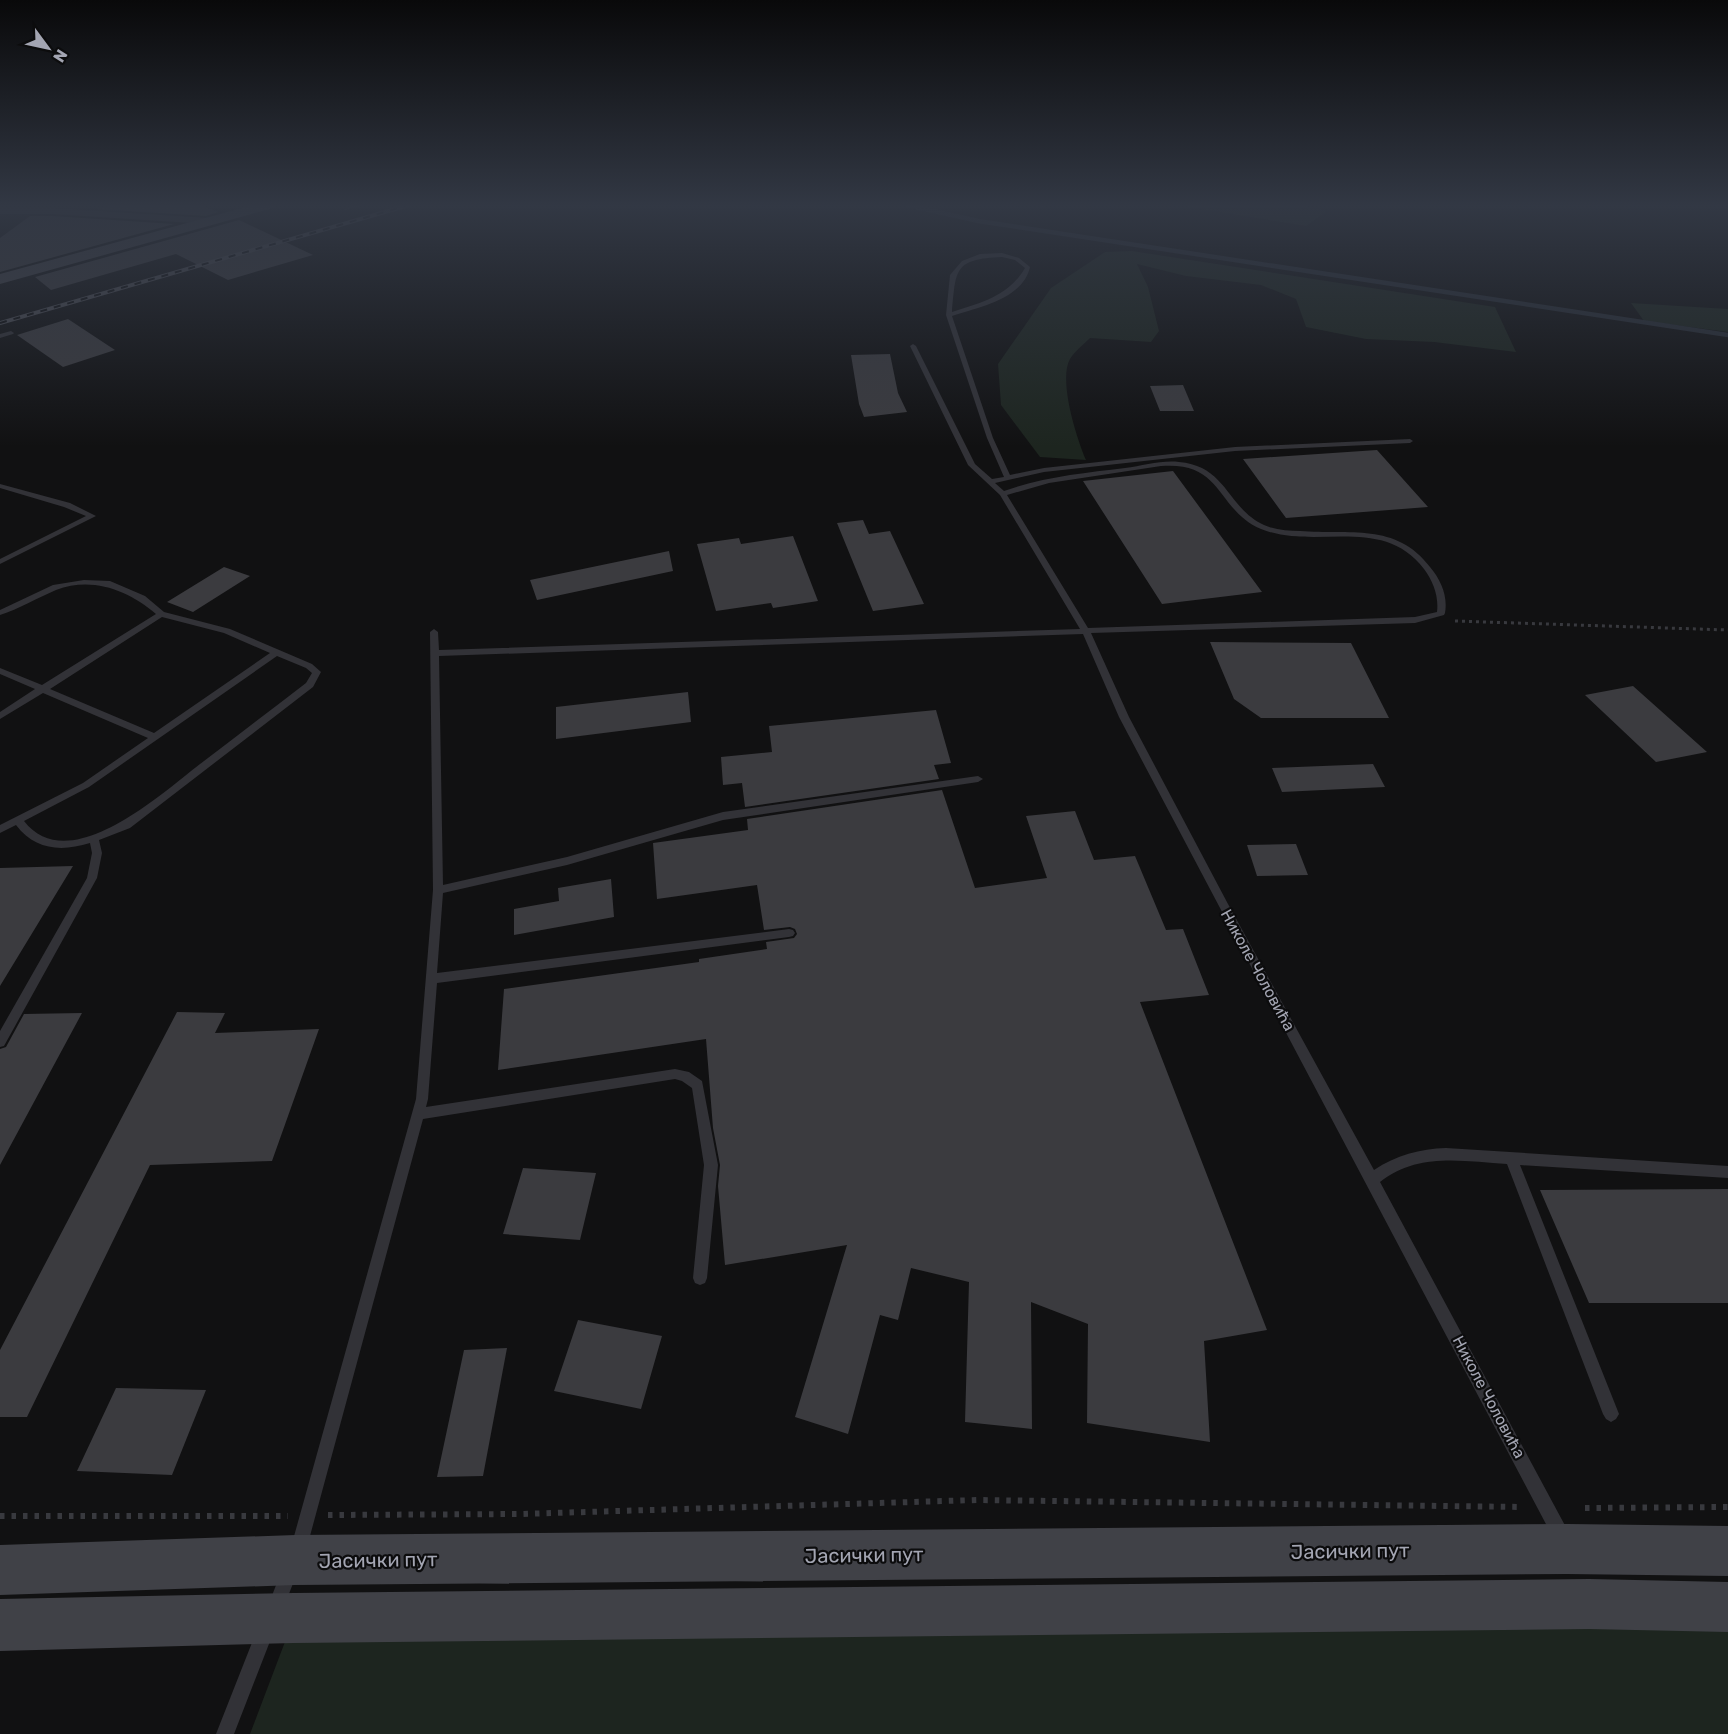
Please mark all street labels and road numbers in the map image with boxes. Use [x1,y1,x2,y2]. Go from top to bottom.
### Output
street label: Николе Чоловића [1217,906,1299,1034]
street label: Николе Чоловића [1449,1333,1529,1461]
street label: Јасички пут [1290,1538,1410,1564]
street label: Јасички пут [804,1542,924,1568]
street label: Јасички пут [318,1547,438,1573]

